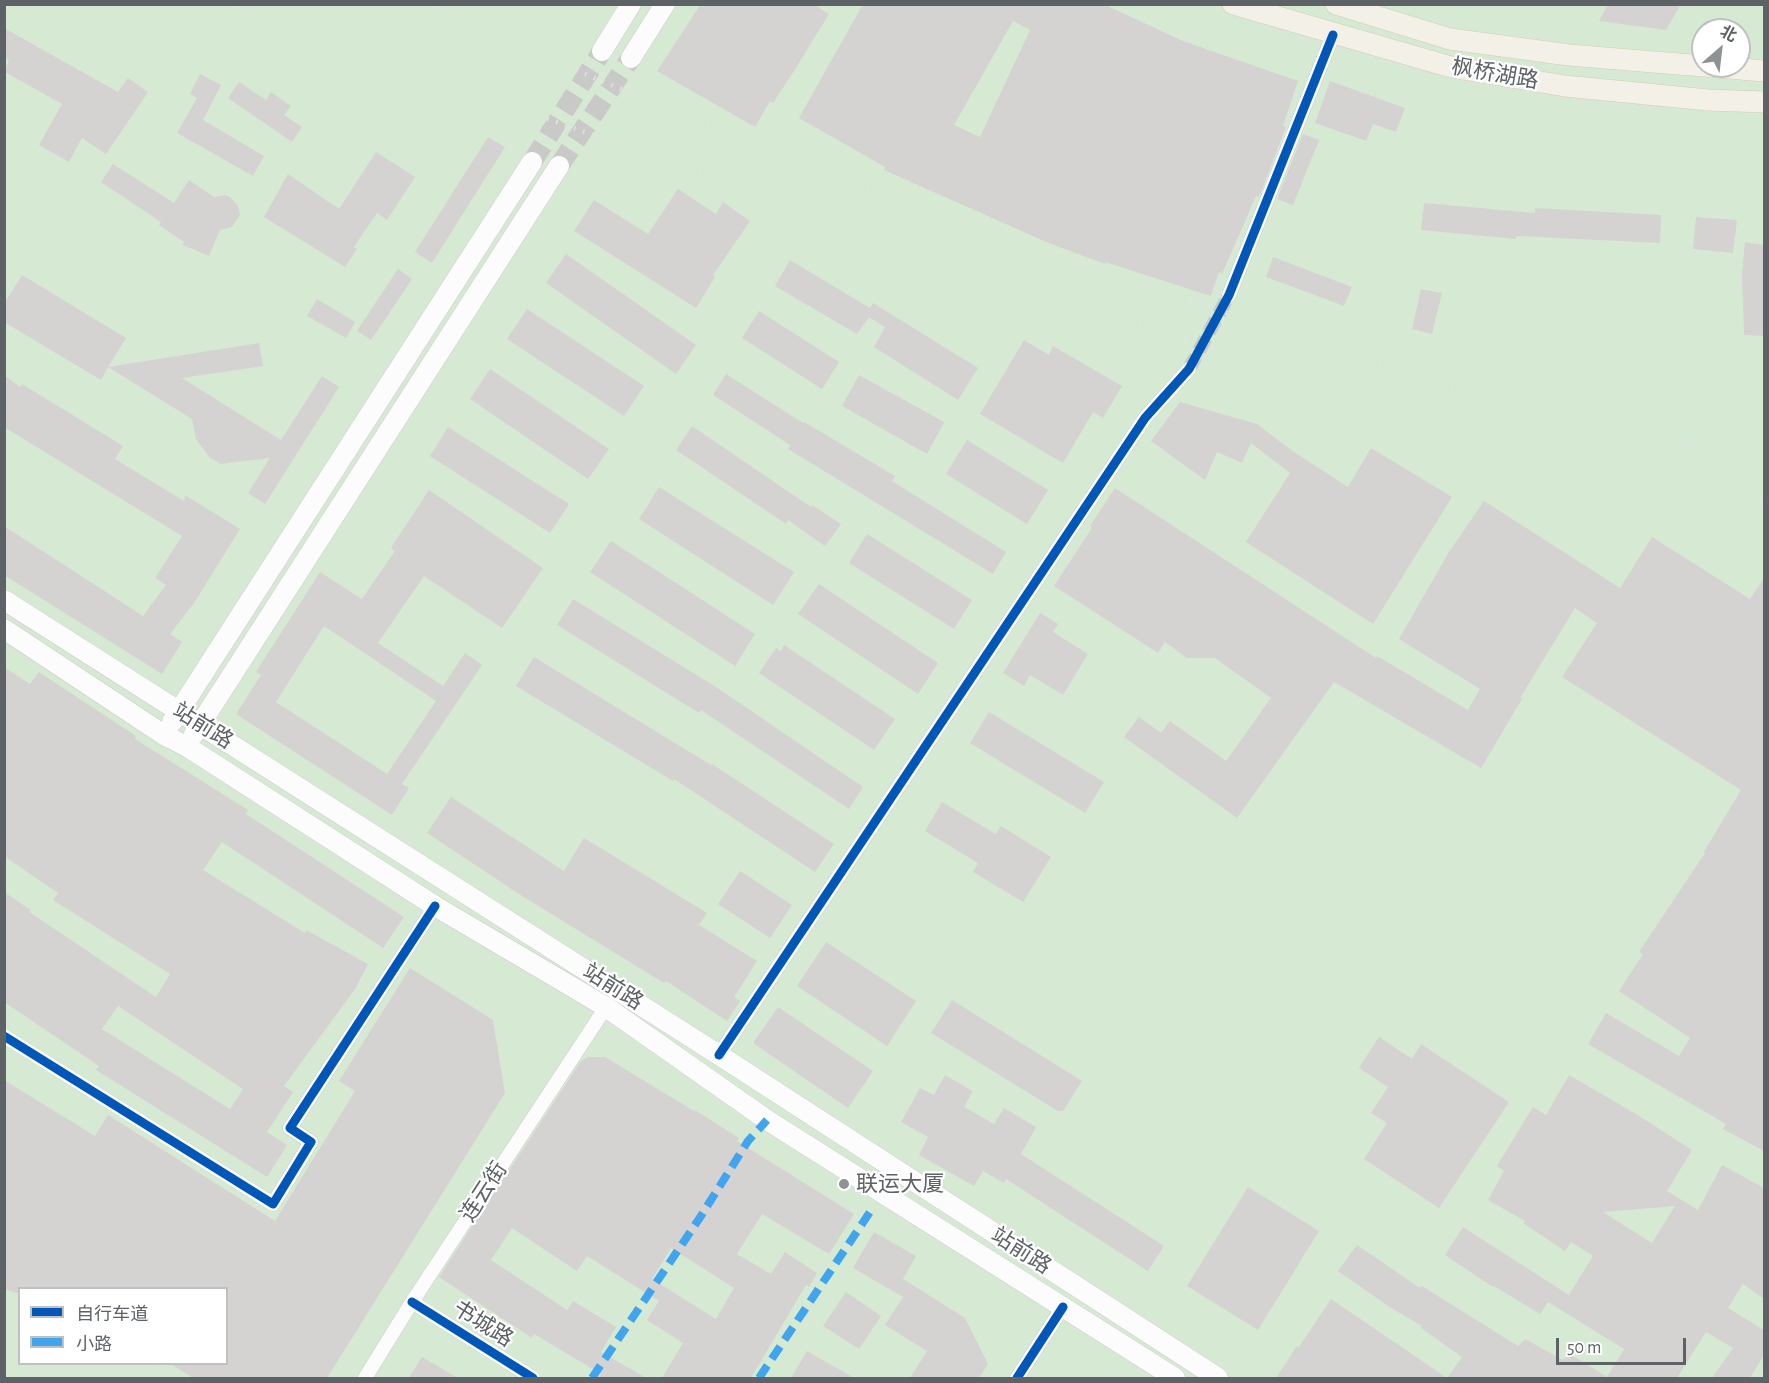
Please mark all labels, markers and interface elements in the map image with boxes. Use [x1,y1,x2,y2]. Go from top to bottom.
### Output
north arrow [1691,18,1751,78]
text: 北 [1718,23,1739,45]
street label: 枫桥湖路 [1449,53,1541,95]
street label: 站前路 [168,697,238,755]
street label: 站前路 [578,958,648,1016]
street label: 连云街 [455,1157,513,1227]
place label: 联运大厦 [856,1171,944,1197]
marker: 联运大厦 [837,1177,851,1191]
street label: 站前路 [986,1222,1056,1280]
legend [18,1287,228,1365]
street label: 书城路 [448,1295,518,1353]
text: 自行车道 [76,1306,148,1324]
scale bar [1559,1326,1690,1364]
text: 小路 [76,1336,112,1354]
text: 50 m [1567,1339,1601,1357]

